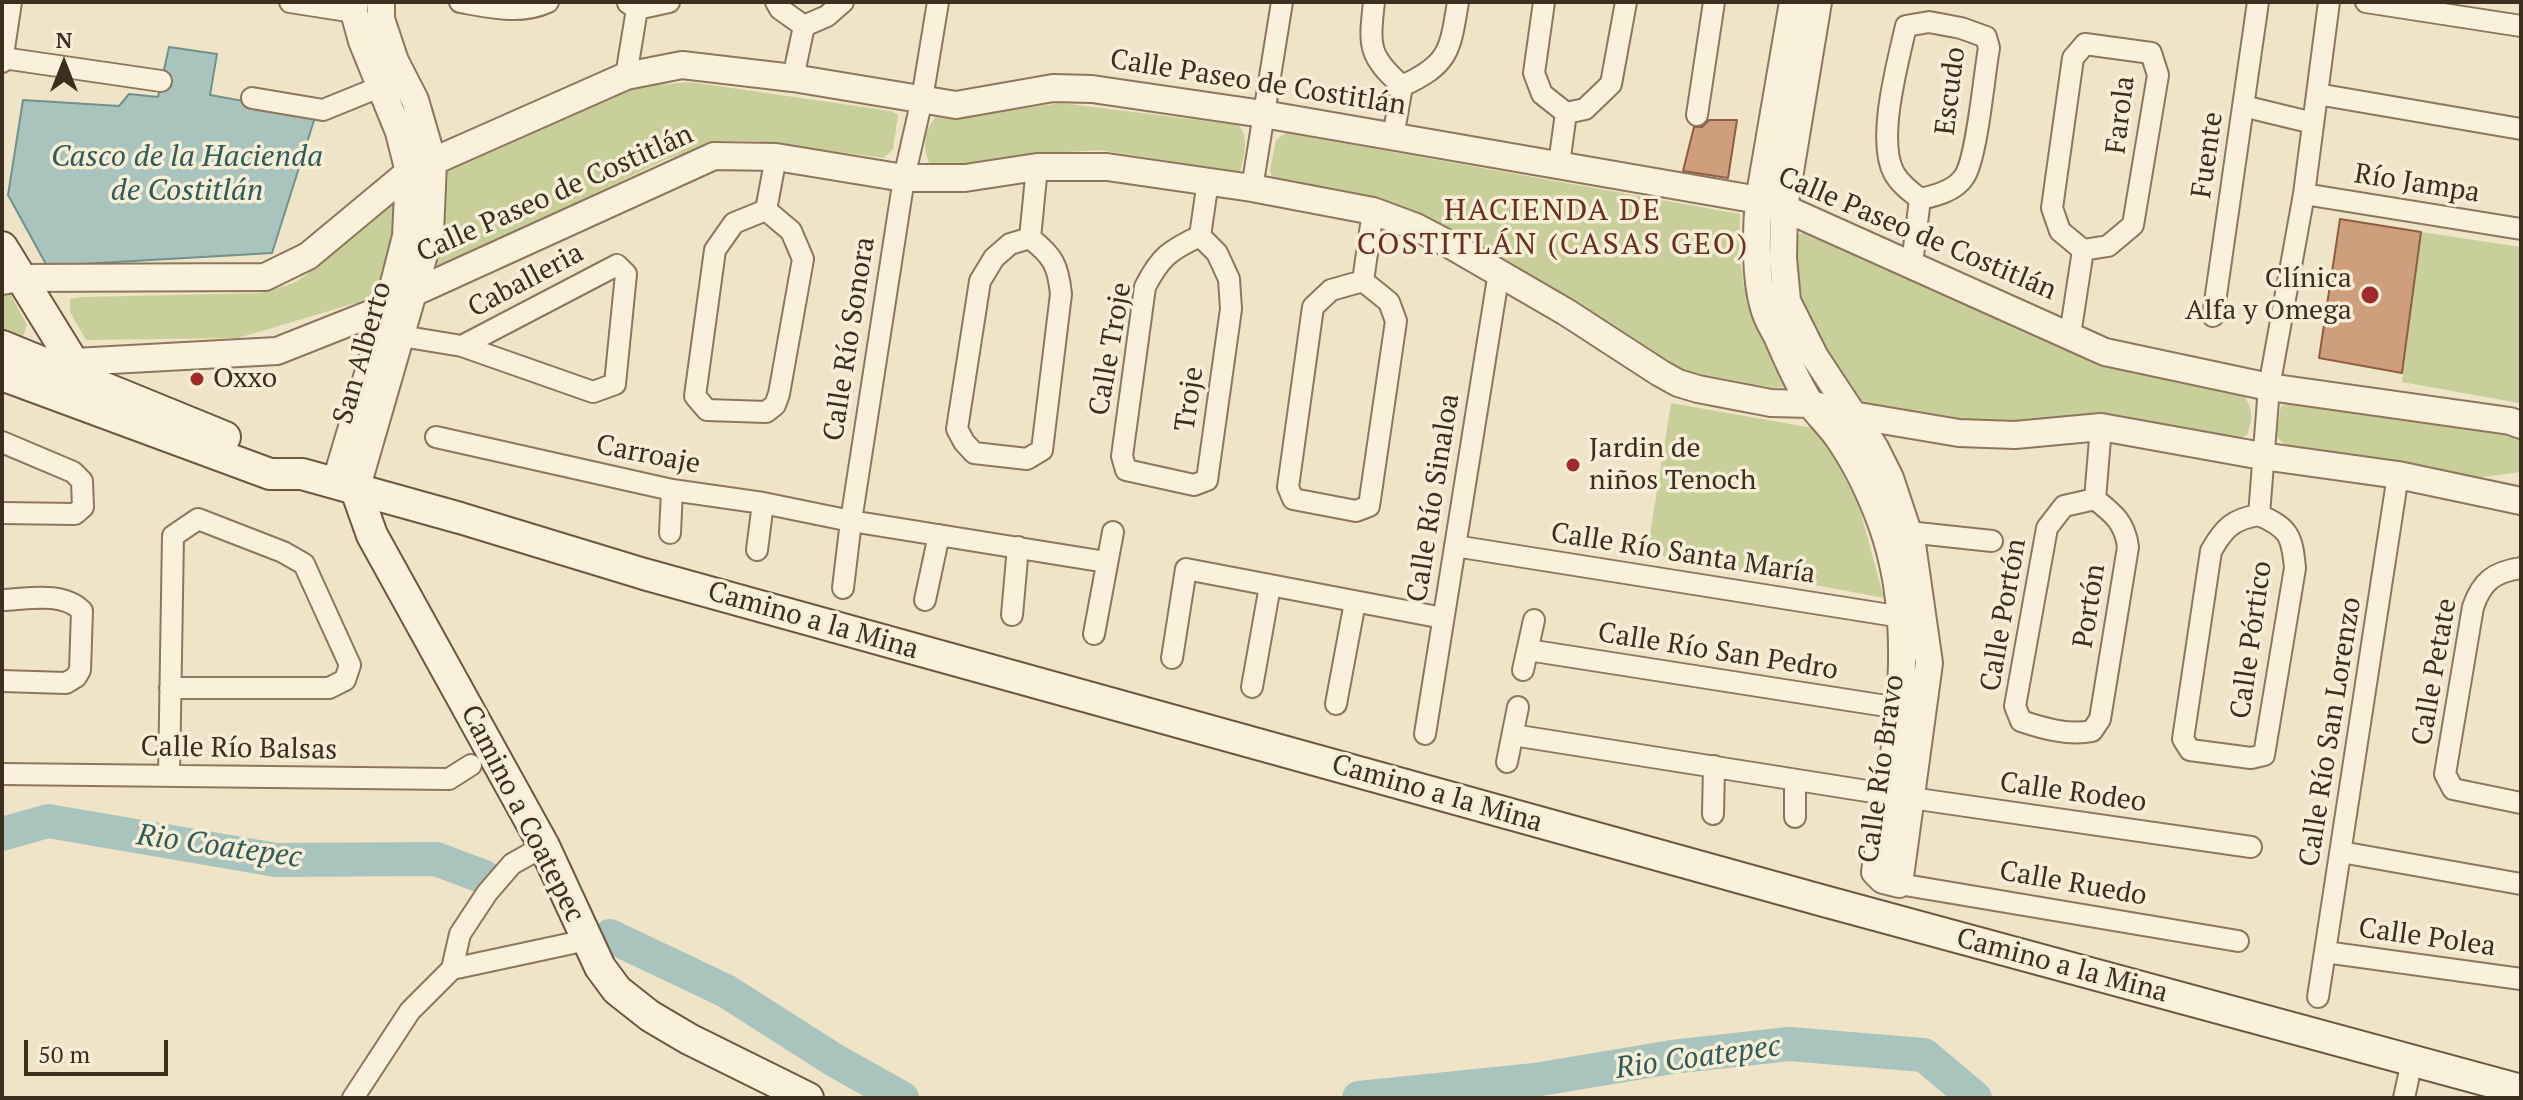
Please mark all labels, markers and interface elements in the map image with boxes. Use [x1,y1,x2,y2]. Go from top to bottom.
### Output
north arrow [24,24,104,104]
text: N [56,25,72,54]
street label: Calle Paseo de Costitlán [1108,43,1408,123]
street label: Escudo [1929,45,1973,137]
street label: Farola [2100,74,2142,156]
street label: Fuente [2185,110,2231,200]
street label: Calle Paseo de Costitlán [412,118,698,270]
water label: Casco de la Hacienda de Costitlán [51,139,323,210]
street label: Río Jampa [2352,158,2482,210]
street label: Calle Paseo de Costitlán [1773,160,2061,308]
district label: HACIENDA DE COSTITLÁN (CASAS GEO) [1357,193,1749,264]
street label: Calle Río Sonora [817,235,883,443]
street label: Caballeria [463,237,589,325]
place label: Clínica Alfa y Omega [2185,262,2352,328]
street label: San Alberto [327,278,399,428]
street label: Calle Troje [1083,280,1139,418]
marker: Clínica Alfa y Omega [2359,284,2381,306]
place label: Oxxo [213,362,277,396]
street label: Troje [1169,365,1211,433]
marker: Oxxo [188,370,206,388]
street label: Calle Río Sinaloa [1401,391,1467,605]
street label: Carroaje [593,428,703,482]
place label: Jardin de niños Tenoch [1589,432,1756,498]
marker: Jardin de niños Tenoch [1564,456,1582,474]
street label: Calle Río Santa María [1548,516,1818,592]
street label: Calle Portón [1974,536,2034,694]
street label: Calle Pórtico [2224,559,2280,721]
street label: Portón [2067,562,2113,650]
street label: Camino a la Mina [704,575,922,667]
street label: Calle Río San Lorenzo [2293,595,2369,869]
street label: Calle Petate [2406,596,2464,748]
street label: Calle Río San Pedro [1595,616,1841,688]
street label: Calle Río Bravo [1852,673,1912,865]
street label: Camino a Coatepec [453,700,591,928]
street label: Calle Río Balsas [140,730,338,768]
street label: Camino a la Mina [1328,748,1546,840]
street label: Calle Rodeo [1997,766,2149,820]
water label: Rio Coatepec [134,818,304,876]
street label: Calle Ruedo [1997,855,2149,913]
street label: Calle Polea [2356,912,2498,964]
street label: Camino a la Mina [1953,922,2171,1010]
scale bar [28,1024,172,1074]
water label: Rio Coatepec [1613,1029,1783,1087]
text: 50 m [38,1038,90,1070]

